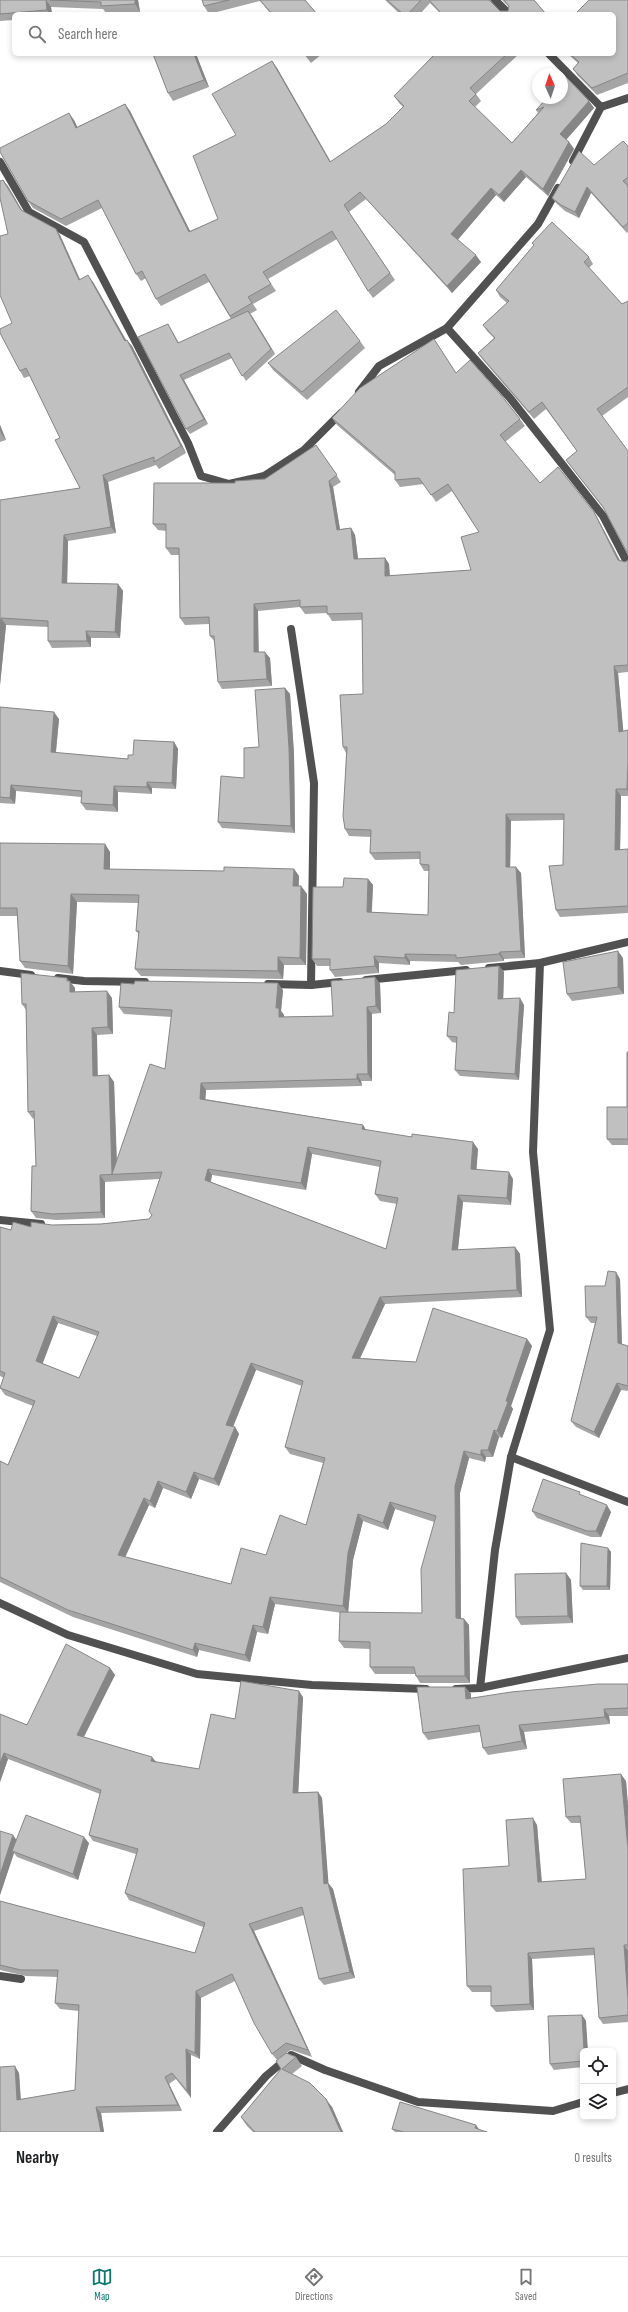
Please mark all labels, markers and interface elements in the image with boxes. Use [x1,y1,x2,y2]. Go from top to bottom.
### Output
search box [12,12,616,56]
icon: search [26,23,48,45]
text: Search here [58,25,118,44]
north arrow [532,68,568,104]
map controls [580,2048,616,2120]
button: locate [580,2048,616,2084]
button: layers [580,2084,616,2120]
text: Nearby [16,2148,59,2168]
text: 0 results [574,2150,612,2166]
tab: Map [91,2266,113,2303]
tab: Directions [295,2266,333,2303]
tab: Saved [515,2266,537,2303]

